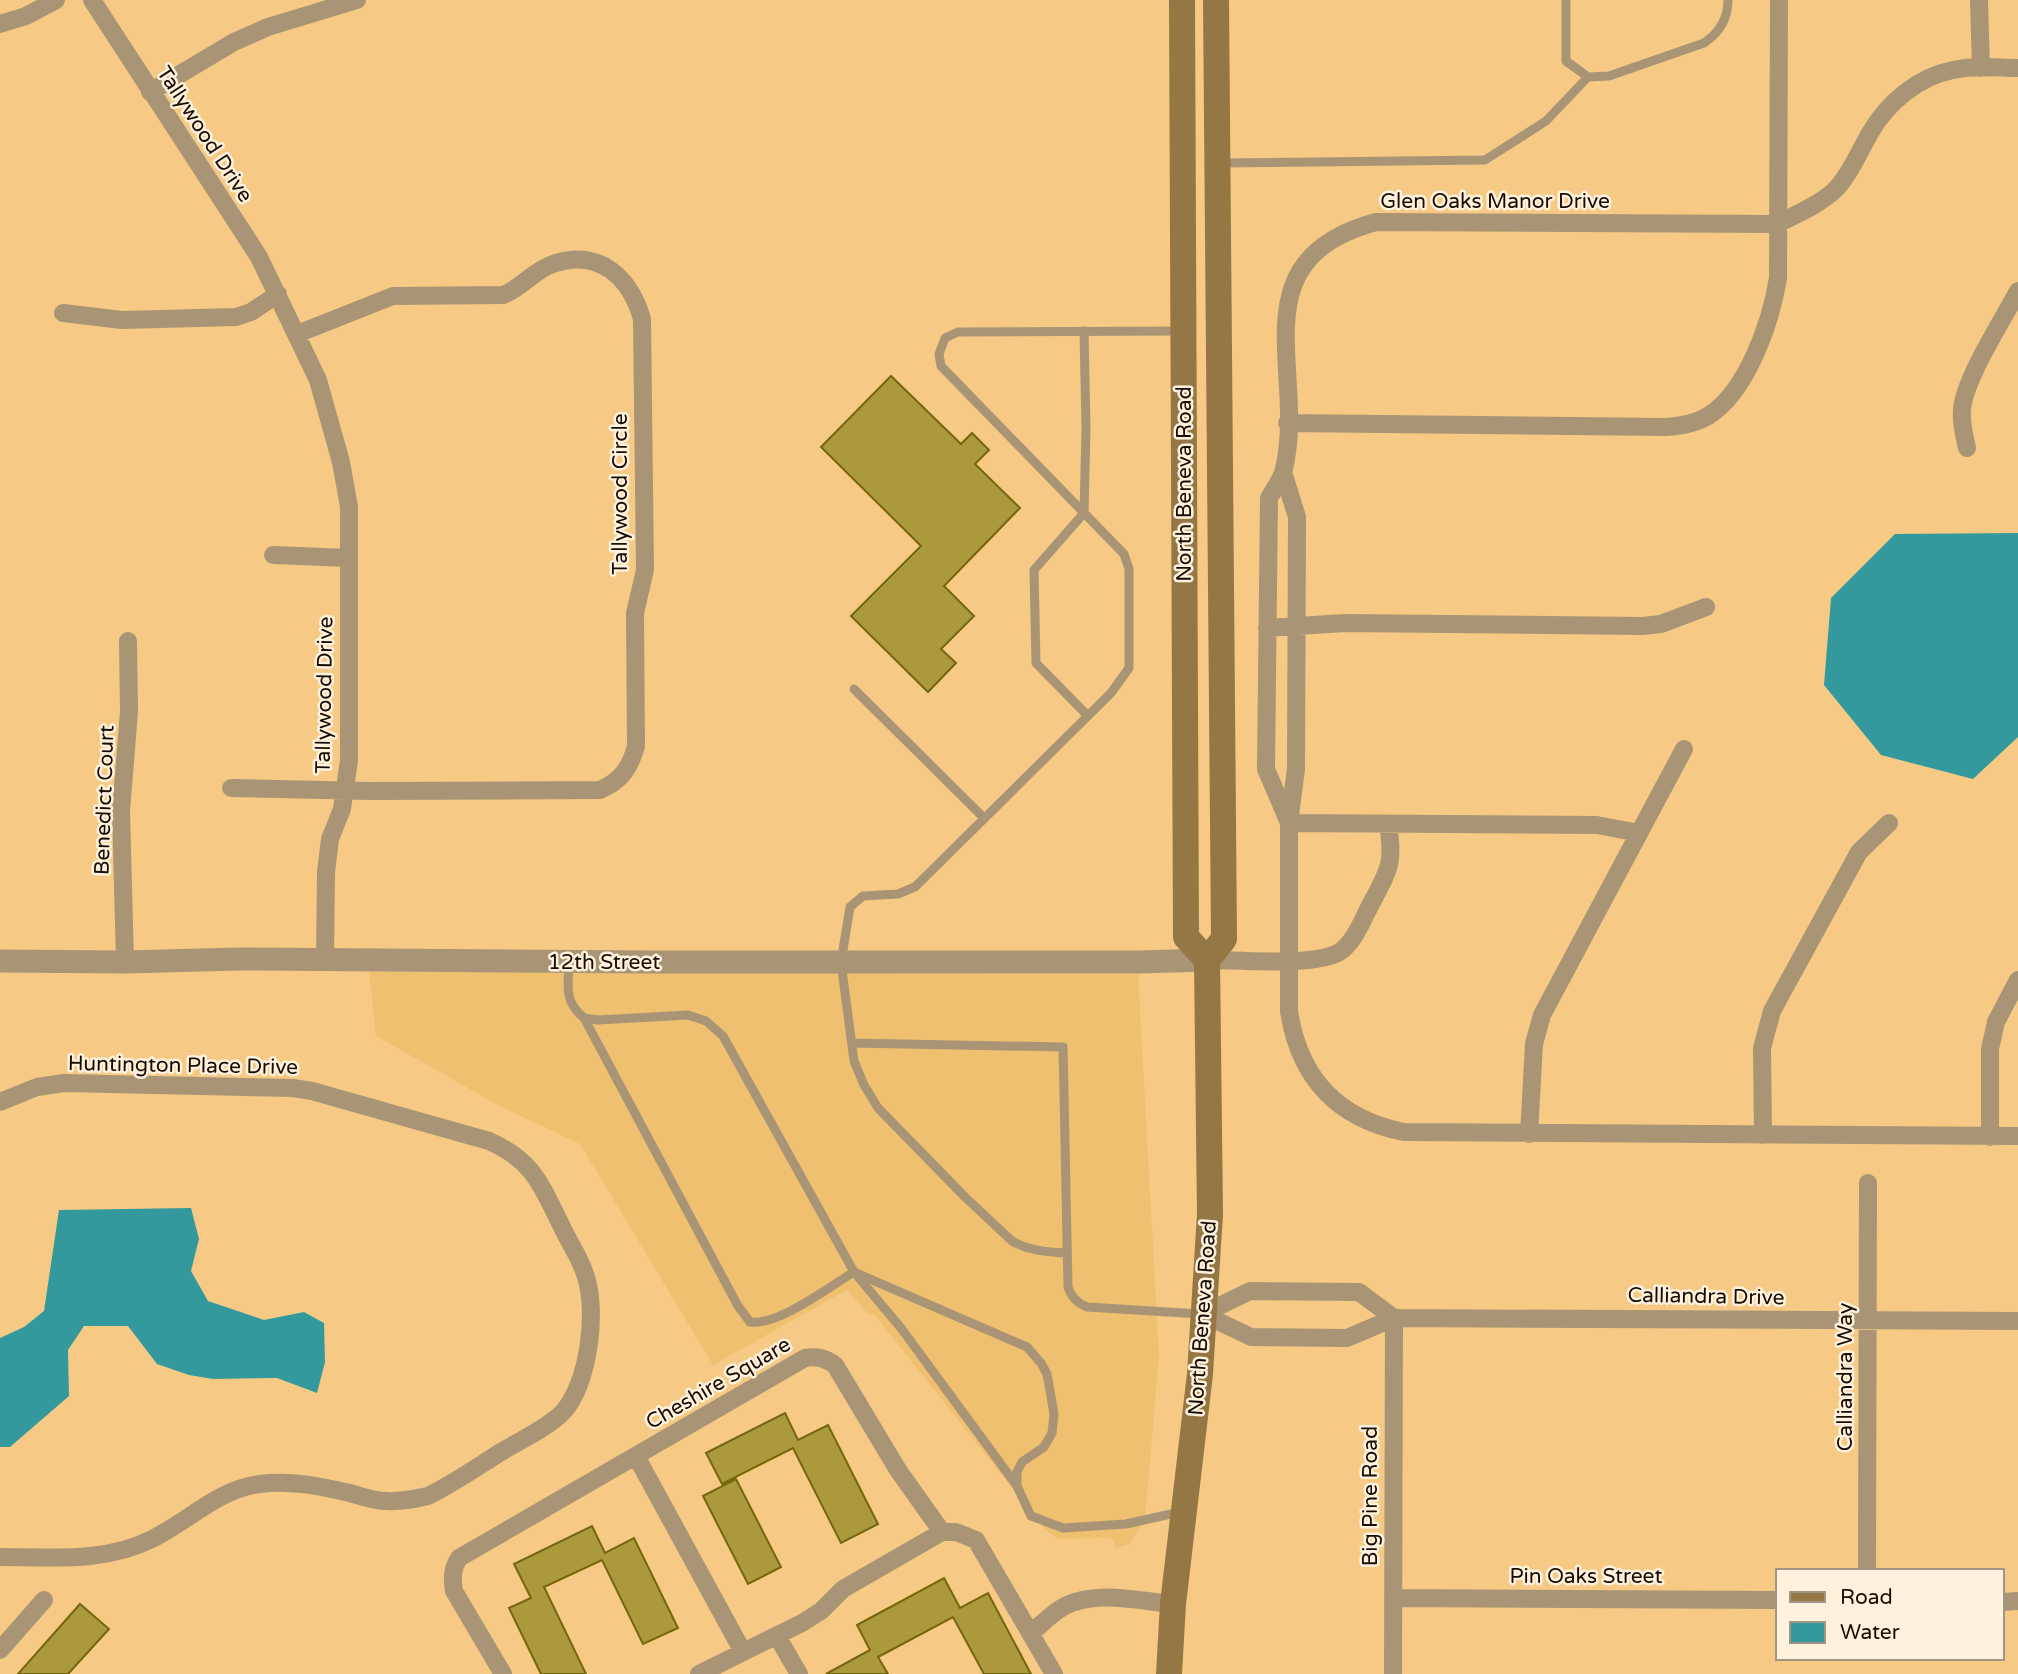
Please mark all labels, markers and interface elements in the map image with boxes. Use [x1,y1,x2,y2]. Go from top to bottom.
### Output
street label: Tallywood Drive [151,62,258,207]
street label: Glen Oaks Manor Drive [1380,189,1610,214]
street label: North Beneva Road [1172,386,1197,582]
street label: Tallywood Circle [608,413,633,575]
street label: Tallywood Drive [311,616,338,774]
street label: Benedict Court [89,725,120,875]
street label: 12th Street [548,950,660,975]
street label: Huntington Place Drive [68,1051,298,1080]
street label: North Beneva Road [1183,1220,1222,1416]
street label: Calliandra Drive [1627,1283,1785,1310]
street label: Calliandra Way [1833,1303,1858,1451]
street label: Cheshire Square [641,1332,795,1435]
street label: Big Pine Road [1358,1426,1383,1566]
street label: Pin Oaks Street [1510,1564,1662,1589]
legend [1776,1569,2004,1660]
text: Road [1840,1585,1893,1610]
text: Water [1840,1620,1900,1645]

